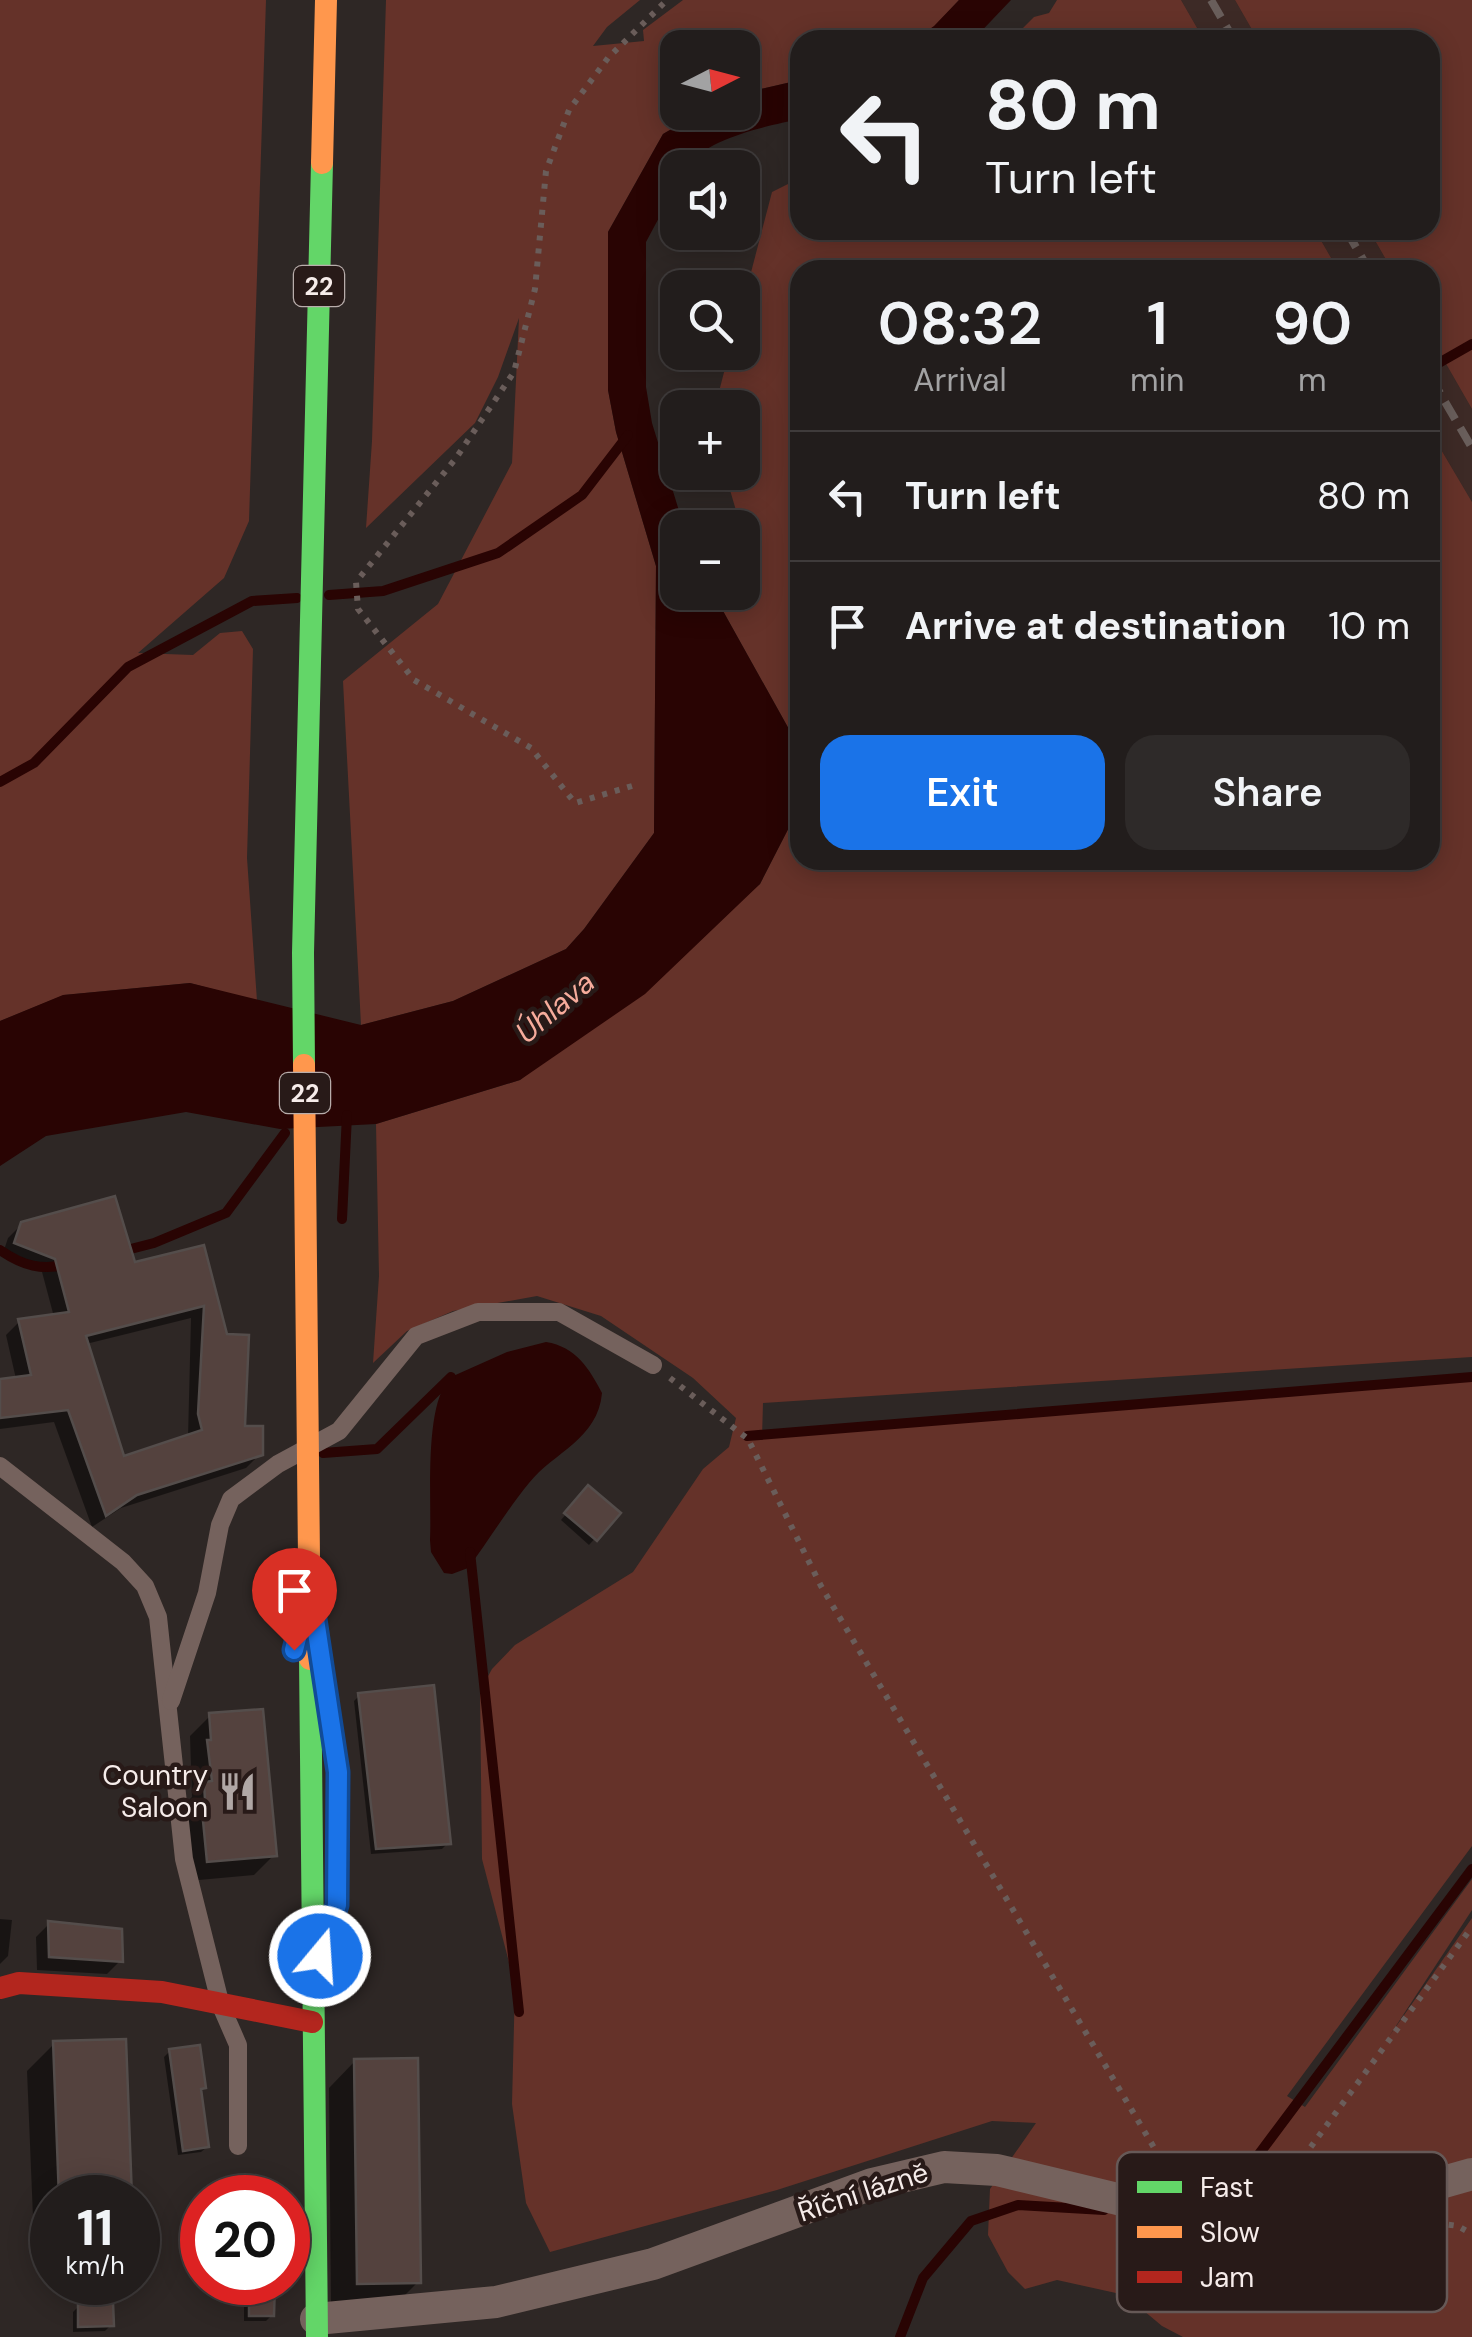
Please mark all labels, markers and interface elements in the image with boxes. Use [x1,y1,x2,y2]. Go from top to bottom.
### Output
north arrow [660,30,760,130]
map controls [660,30,760,610]
text: 80 m [985,60,1161,151]
icon: left [820,70,950,200]
text: Turn left [985,148,1157,207]
button: sound [660,150,760,250]
road number: 22 [294,266,344,306]
button: search [660,270,760,370]
text: 08:32 [878,284,1042,363]
text: 1 [1147,284,1168,363]
text: 90 [1272,284,1352,363]
text: Arrival [913,359,1007,401]
text: min [1130,359,1184,401]
text: m [1298,359,1326,401]
button: + [660,390,760,490]
icon: left [820,469,875,524]
text: Turn left [905,471,1061,521]
text: 80 m [1317,471,1410,521]
button: − [660,510,760,610]
icon: arrive [820,599,875,654]
text: Arrive at destination [905,601,1287,651]
text: 10 m [1328,601,1410,651]
button: Exit [820,735,1105,850]
button: Share [1125,735,1410,850]
water label: Úhlava [507,962,603,1052]
road number: 22 [280,1073,330,1113]
pin [252,1548,337,1651]
icon: arrive [267,1563,322,1618]
place label: Country Saloon [102,1757,208,1826]
restaurant icon: Country Saloon [217,1770,259,1812]
position arrow [268,1904,372,2008]
legend [1117,2152,1447,2312]
street label: Říční lázně [793,2154,933,2230]
text: Fast [1200,2169,1254,2206]
speed limit sign: 20 [180,2175,310,2305]
text: 11 [77,2195,113,2261]
text: Slow [1200,2214,1260,2251]
text: km/h [65,2249,125,2282]
text: Jam [1200,2259,1254,2296]

